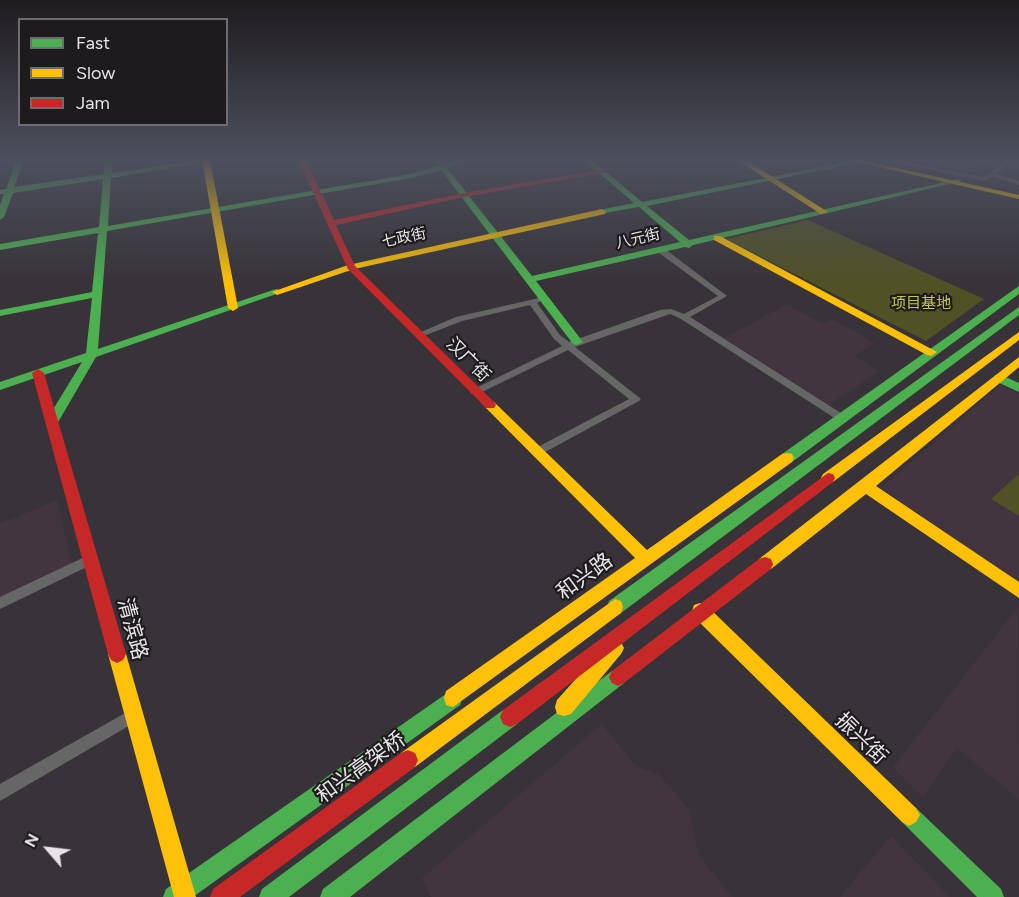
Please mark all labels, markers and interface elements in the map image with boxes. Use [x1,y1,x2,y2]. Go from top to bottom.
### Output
legend [18,18,228,126]
text: Fast [76,32,110,54]
text: Slow [76,62,115,84]
text: Jam [76,92,110,114]
street label: 七政街 [380,225,428,251]
street label: 八元街 [614,225,662,253]
park label: 项目基地 [891,295,951,313]
street label: 汉广街 [441,333,495,387]
street label: 和兴路 [552,548,618,606]
street label: 清滨路 [112,595,152,663]
street label: 振兴街 [830,708,892,770]
street label: 和兴高架桥 [311,727,411,809]
north arrow [18,819,78,879]
text: N [20,830,43,850]

